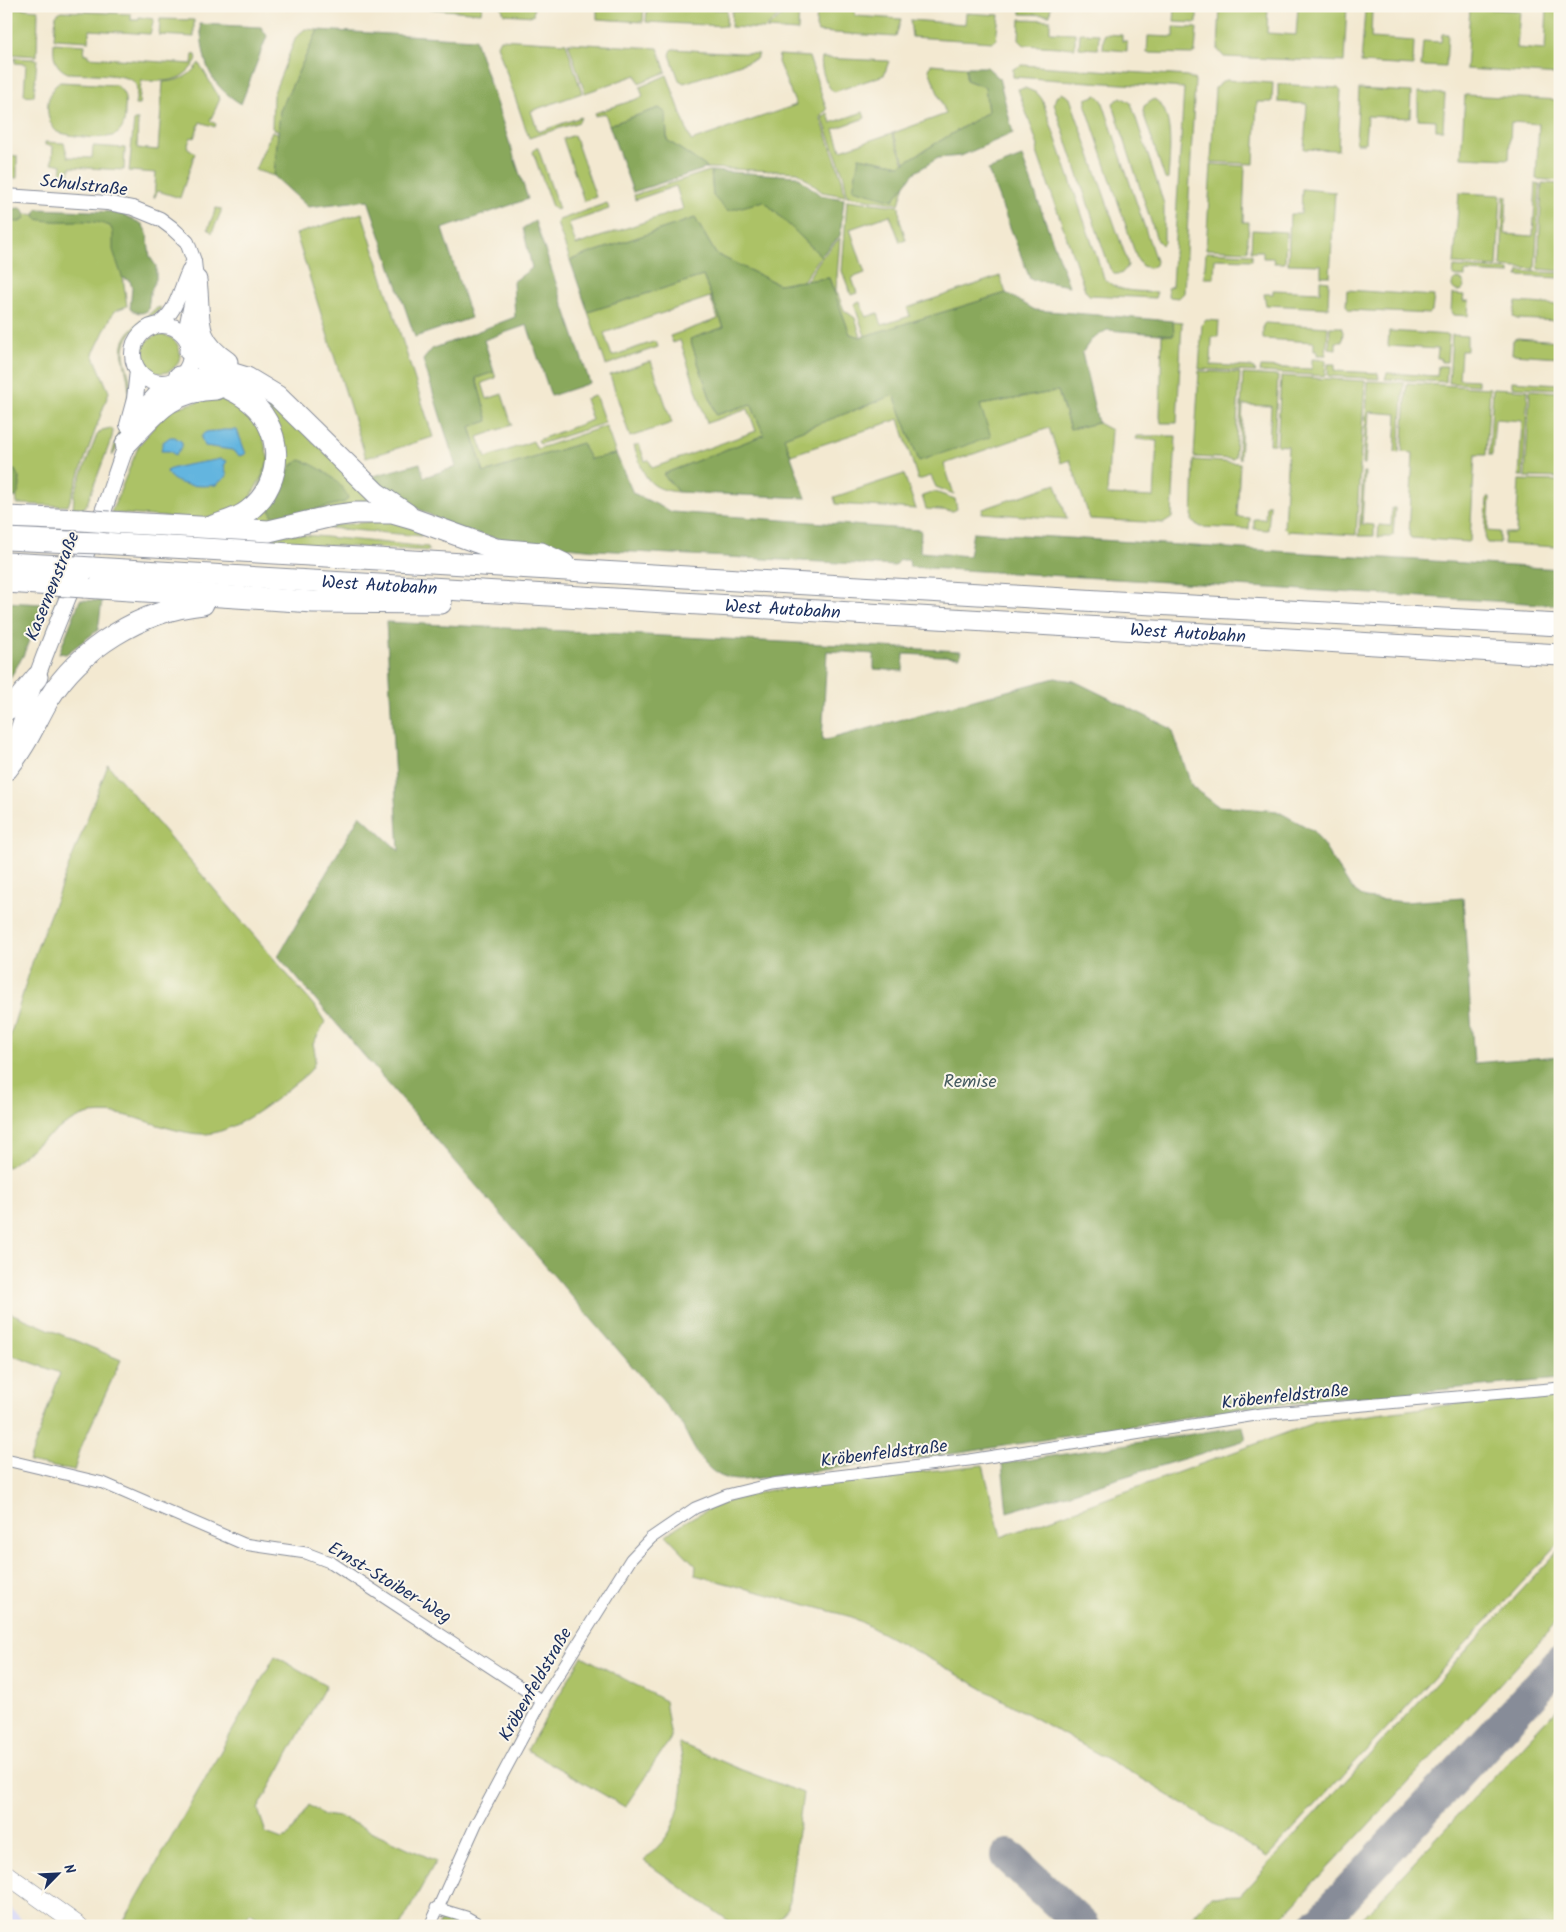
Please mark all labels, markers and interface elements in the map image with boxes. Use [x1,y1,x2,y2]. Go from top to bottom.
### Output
street label: Schulstraße [39,167,129,206]
street label: Kasernenstraße [18,527,89,646]
street label: West Autobahn [321,569,438,604]
street label: West Autobahn [724,593,841,628]
street label: West Autobahn [1129,617,1247,652]
park label: Remise [944,1068,997,1097]
street label: Kröbenfeldstraße [1220,1376,1350,1419]
street label: Kröbenfeldstraße [819,1432,949,1477]
street label: Ernst-Stoiber-Weg [322,1535,457,1632]
street label: Kröbenfeldstraße [492,1622,581,1747]
north arrow [32,1850,82,1900]
text: N [57,1861,81,1878]

